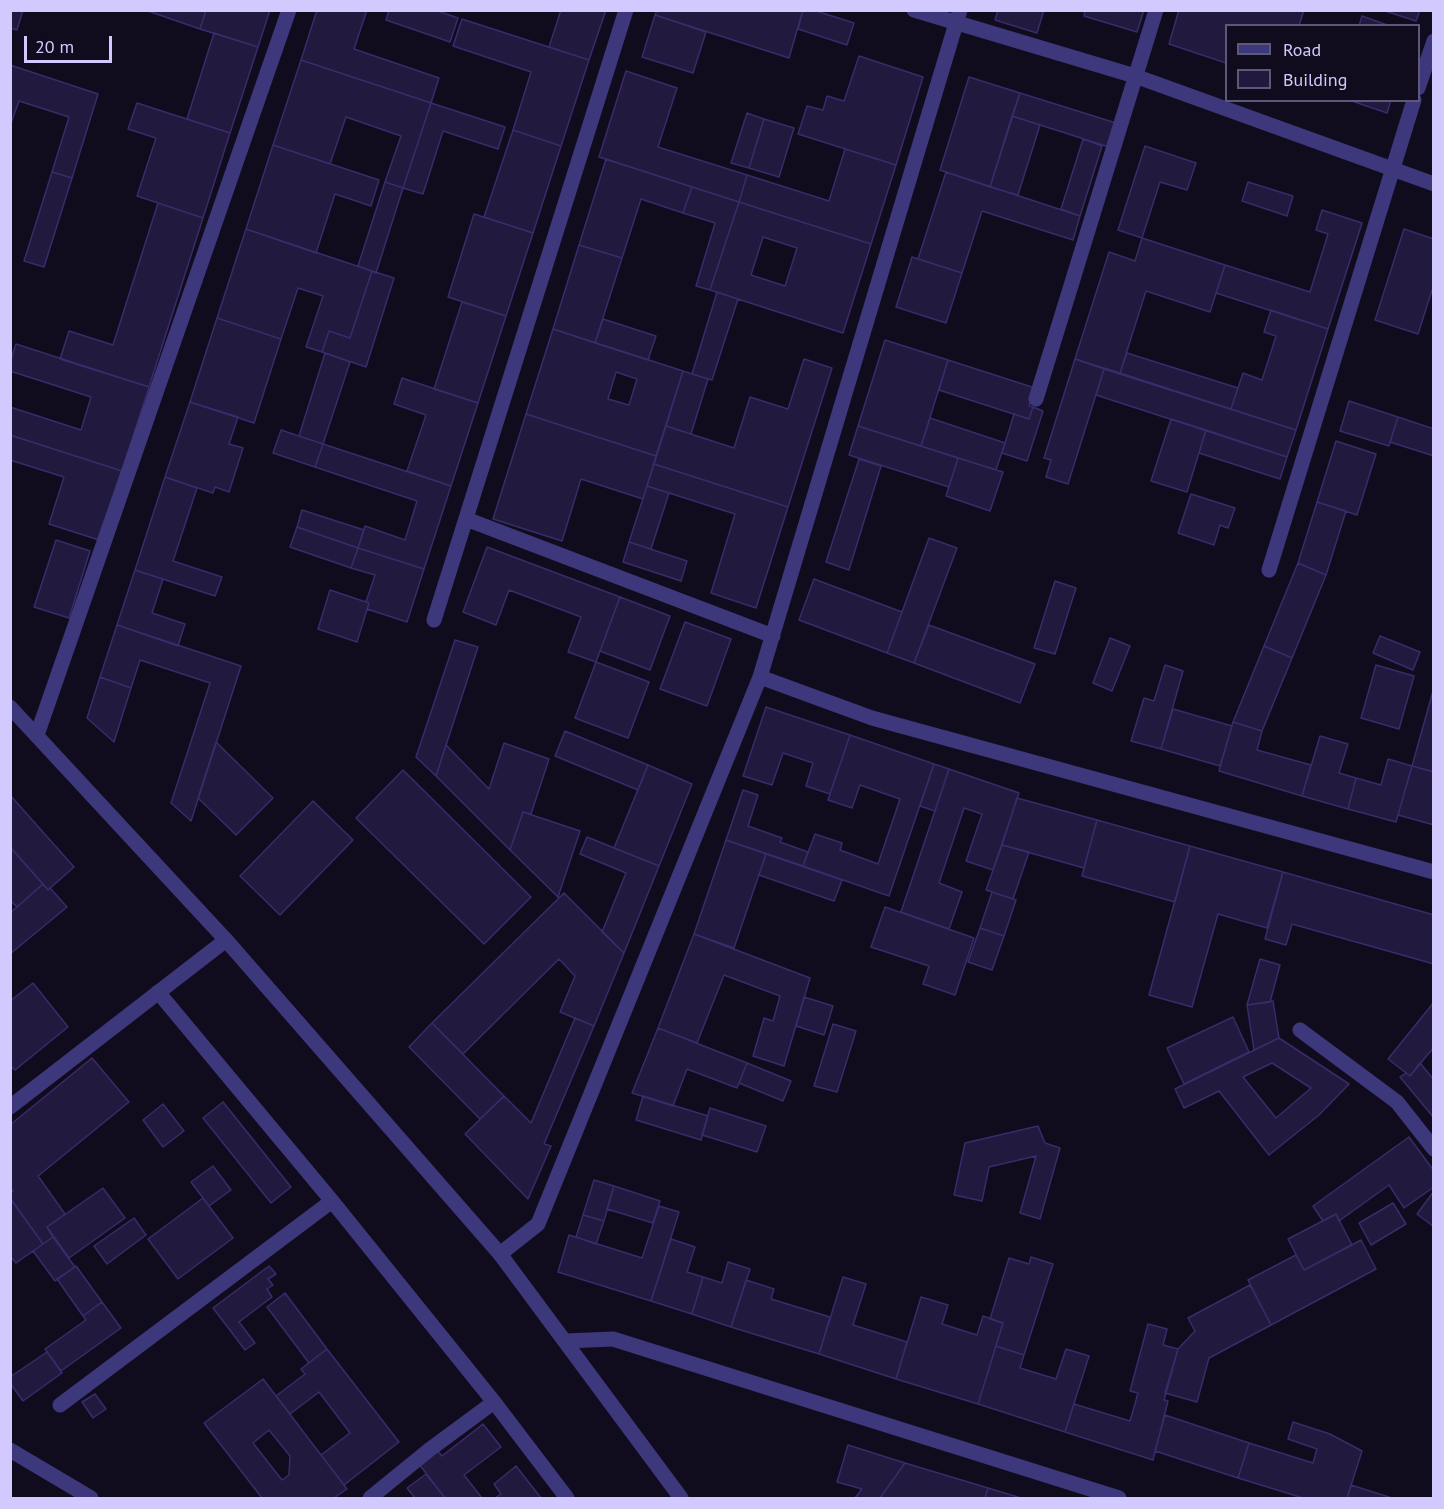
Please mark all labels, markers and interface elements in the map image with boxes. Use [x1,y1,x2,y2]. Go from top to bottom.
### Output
scale bar [27,24,116,62]
legend [1225,24,1420,102]
text: 20 m [35,35,74,58]
text: Road [1283,38,1321,61]
text: Building [1283,68,1347,91]

